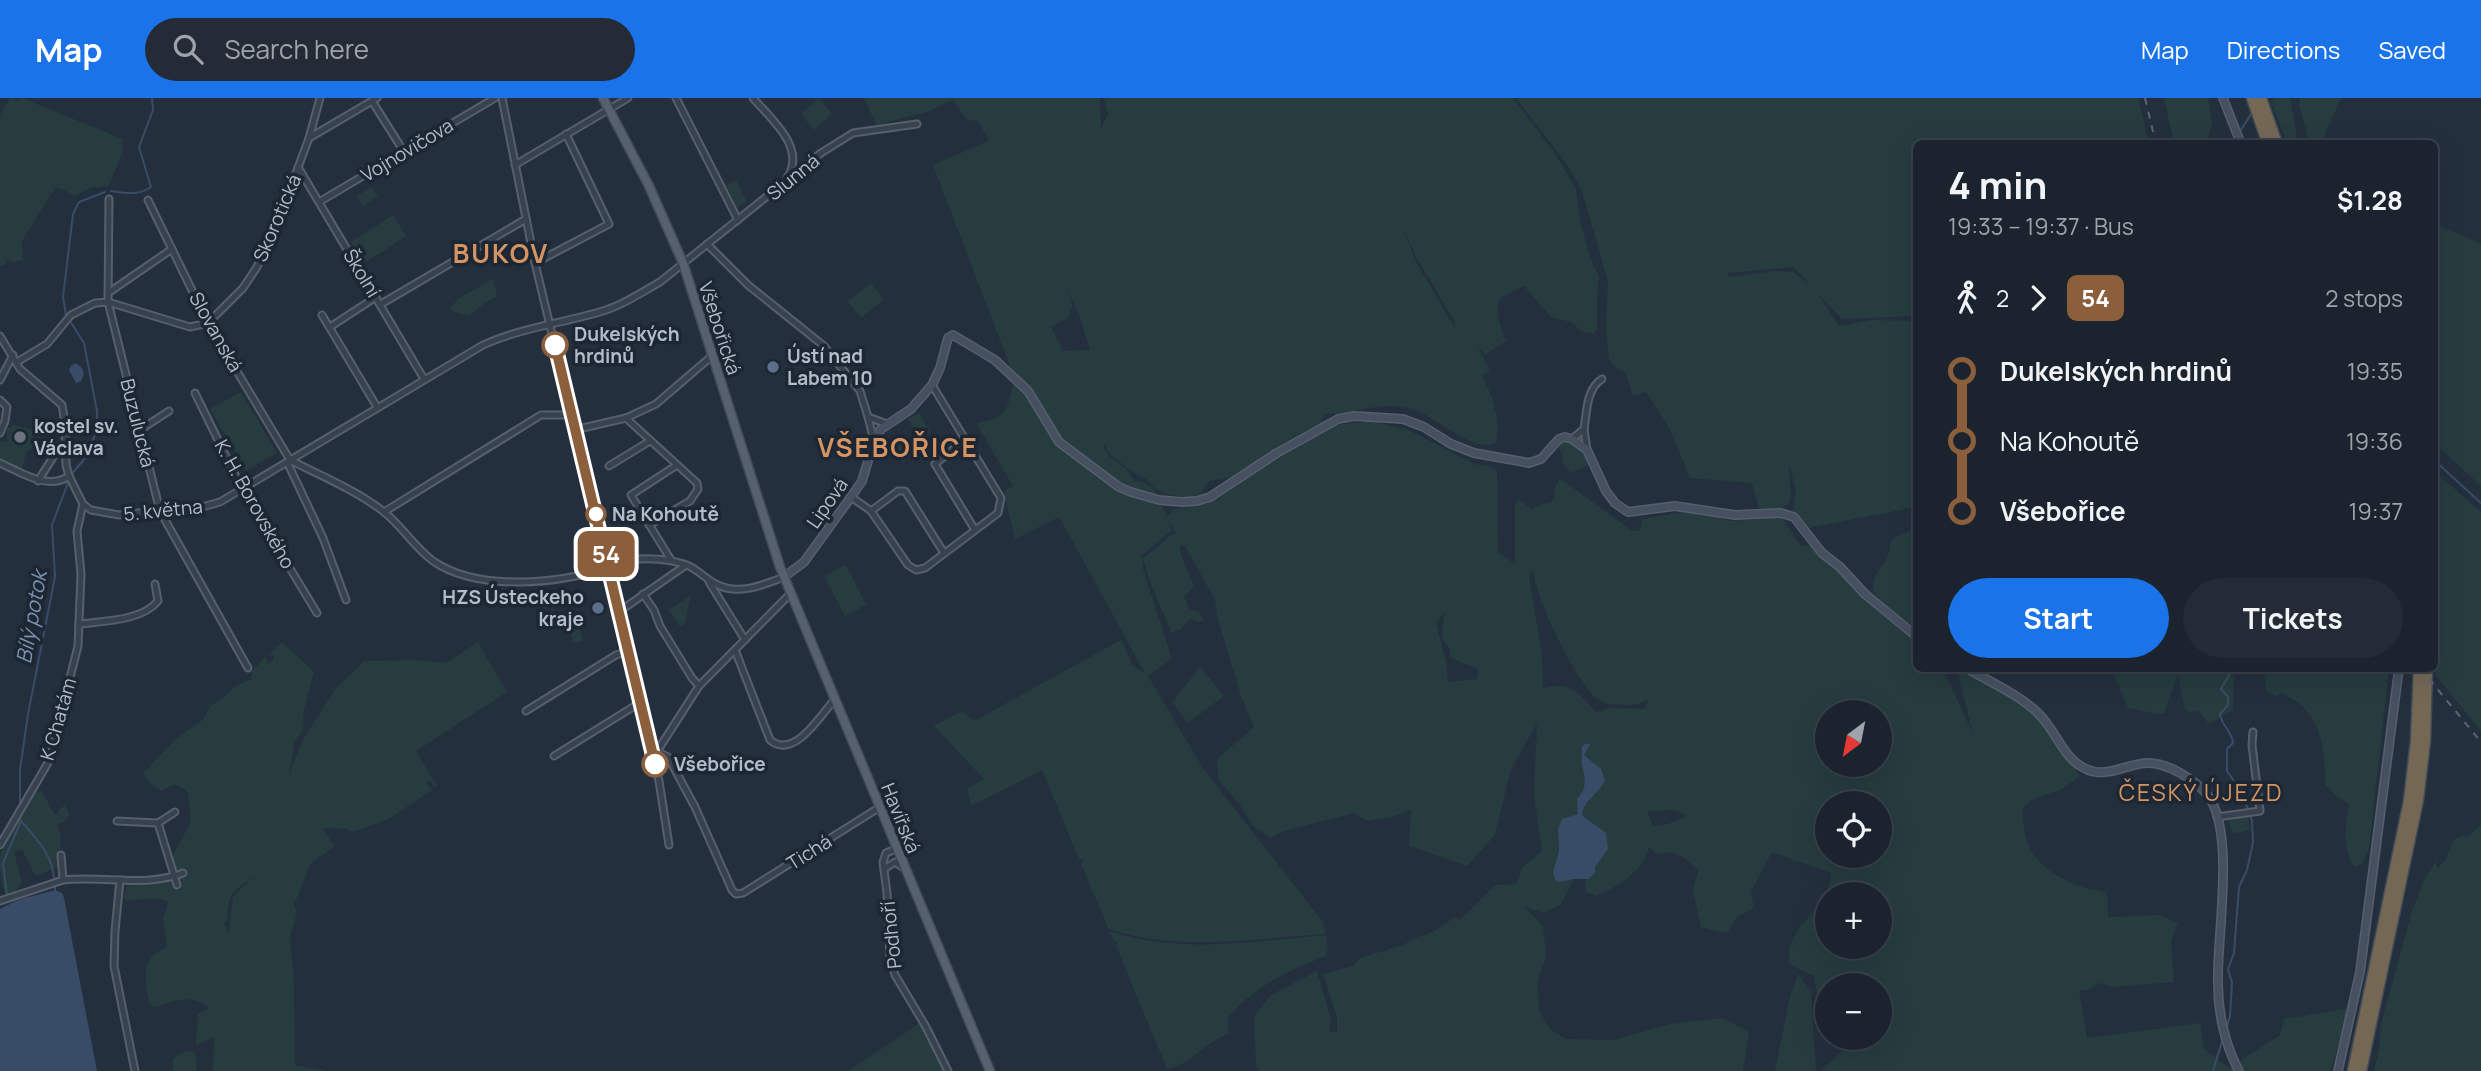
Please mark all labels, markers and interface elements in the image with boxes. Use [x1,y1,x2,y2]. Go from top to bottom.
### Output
search box [145,18,635,81]
text: Map [35,27,103,72]
icon: search [169,30,207,68]
text: Search here [225,31,369,67]
text: Map [2141,33,2189,66]
text: Directions [2227,33,2340,66]
text: Saved [2378,33,2446,66]
street label: Vojnovičova [356,112,458,188]
street label: Slunná [761,148,825,206]
text: 4 min [1948,158,2047,210]
street label: Skorotická [247,170,307,266]
text: $1.28 [2337,182,2403,218]
text: 19:33 – 19:37 · Bus [1948,210,2134,242]
district label: BUKOV [453,235,549,271]
street label: Školní [337,244,387,302]
street label: Všebořická [693,278,747,378]
icon: walk [1948,279,1986,317]
icon: forward [2019,279,2057,317]
text: 54 [2081,281,2110,314]
text: 2 [1996,282,2009,314]
text: 2 stops [2325,282,2403,314]
street label: Slovanská [183,287,249,377]
place label: Dukelských hrdinů [574,321,680,369]
marker: Dukelských hrdinů [542,332,568,358]
place label: Ústí nad Labem 10 [787,343,873,391]
text: Dukelských hrdinů [2000,353,2232,389]
text: 19:35 [2347,355,2403,387]
marker: Ústí nad Labem 10 [765,359,781,375]
street label: Buzulucká [114,376,162,470]
place label: kostel sv. Václava [34,413,119,461]
text: Na Kohoutě [2000,423,2139,459]
text: 19:36 [2346,425,2403,457]
marker: kostel sv. Václava [12,429,28,445]
district label: VŠEBOŘICE [817,429,979,465]
street label: K. H. Borovského [209,435,301,573]
street label: Lipová [800,473,854,533]
street label: 5. května [122,493,204,527]
text: Všebořice [2000,493,2126,529]
text: 19:37 [2349,495,2403,527]
place label: Na Kohoutě [612,501,719,527]
marker: Na Kohoutě [586,504,606,524]
line badge: 54 [574,531,638,577]
text: 54 [592,537,620,570]
water label: Bílý potok [9,566,53,666]
button: Start [1948,578,2169,658]
button: Tickets [2183,578,2403,658]
place label: HZS Ústeckeho kraje [442,584,584,632]
marker: HZS Ústeckeho kraje [590,600,606,616]
street label: K Chatám [34,675,82,763]
north arrow [1815,700,1892,777]
map controls [1815,700,1892,1050]
marker: Všebořice [642,751,668,777]
place label: Všebořice [674,751,766,777]
district label: ČESKÝ ÚJEZD [2119,776,2283,808]
street label: Havířská [875,779,927,857]
button: locate [1815,791,1892,868]
street label: Tichá [782,828,836,876]
button: + [1815,882,1892,959]
street label: Podhoří [875,900,907,970]
button: − [1815,973,1892,1050]

